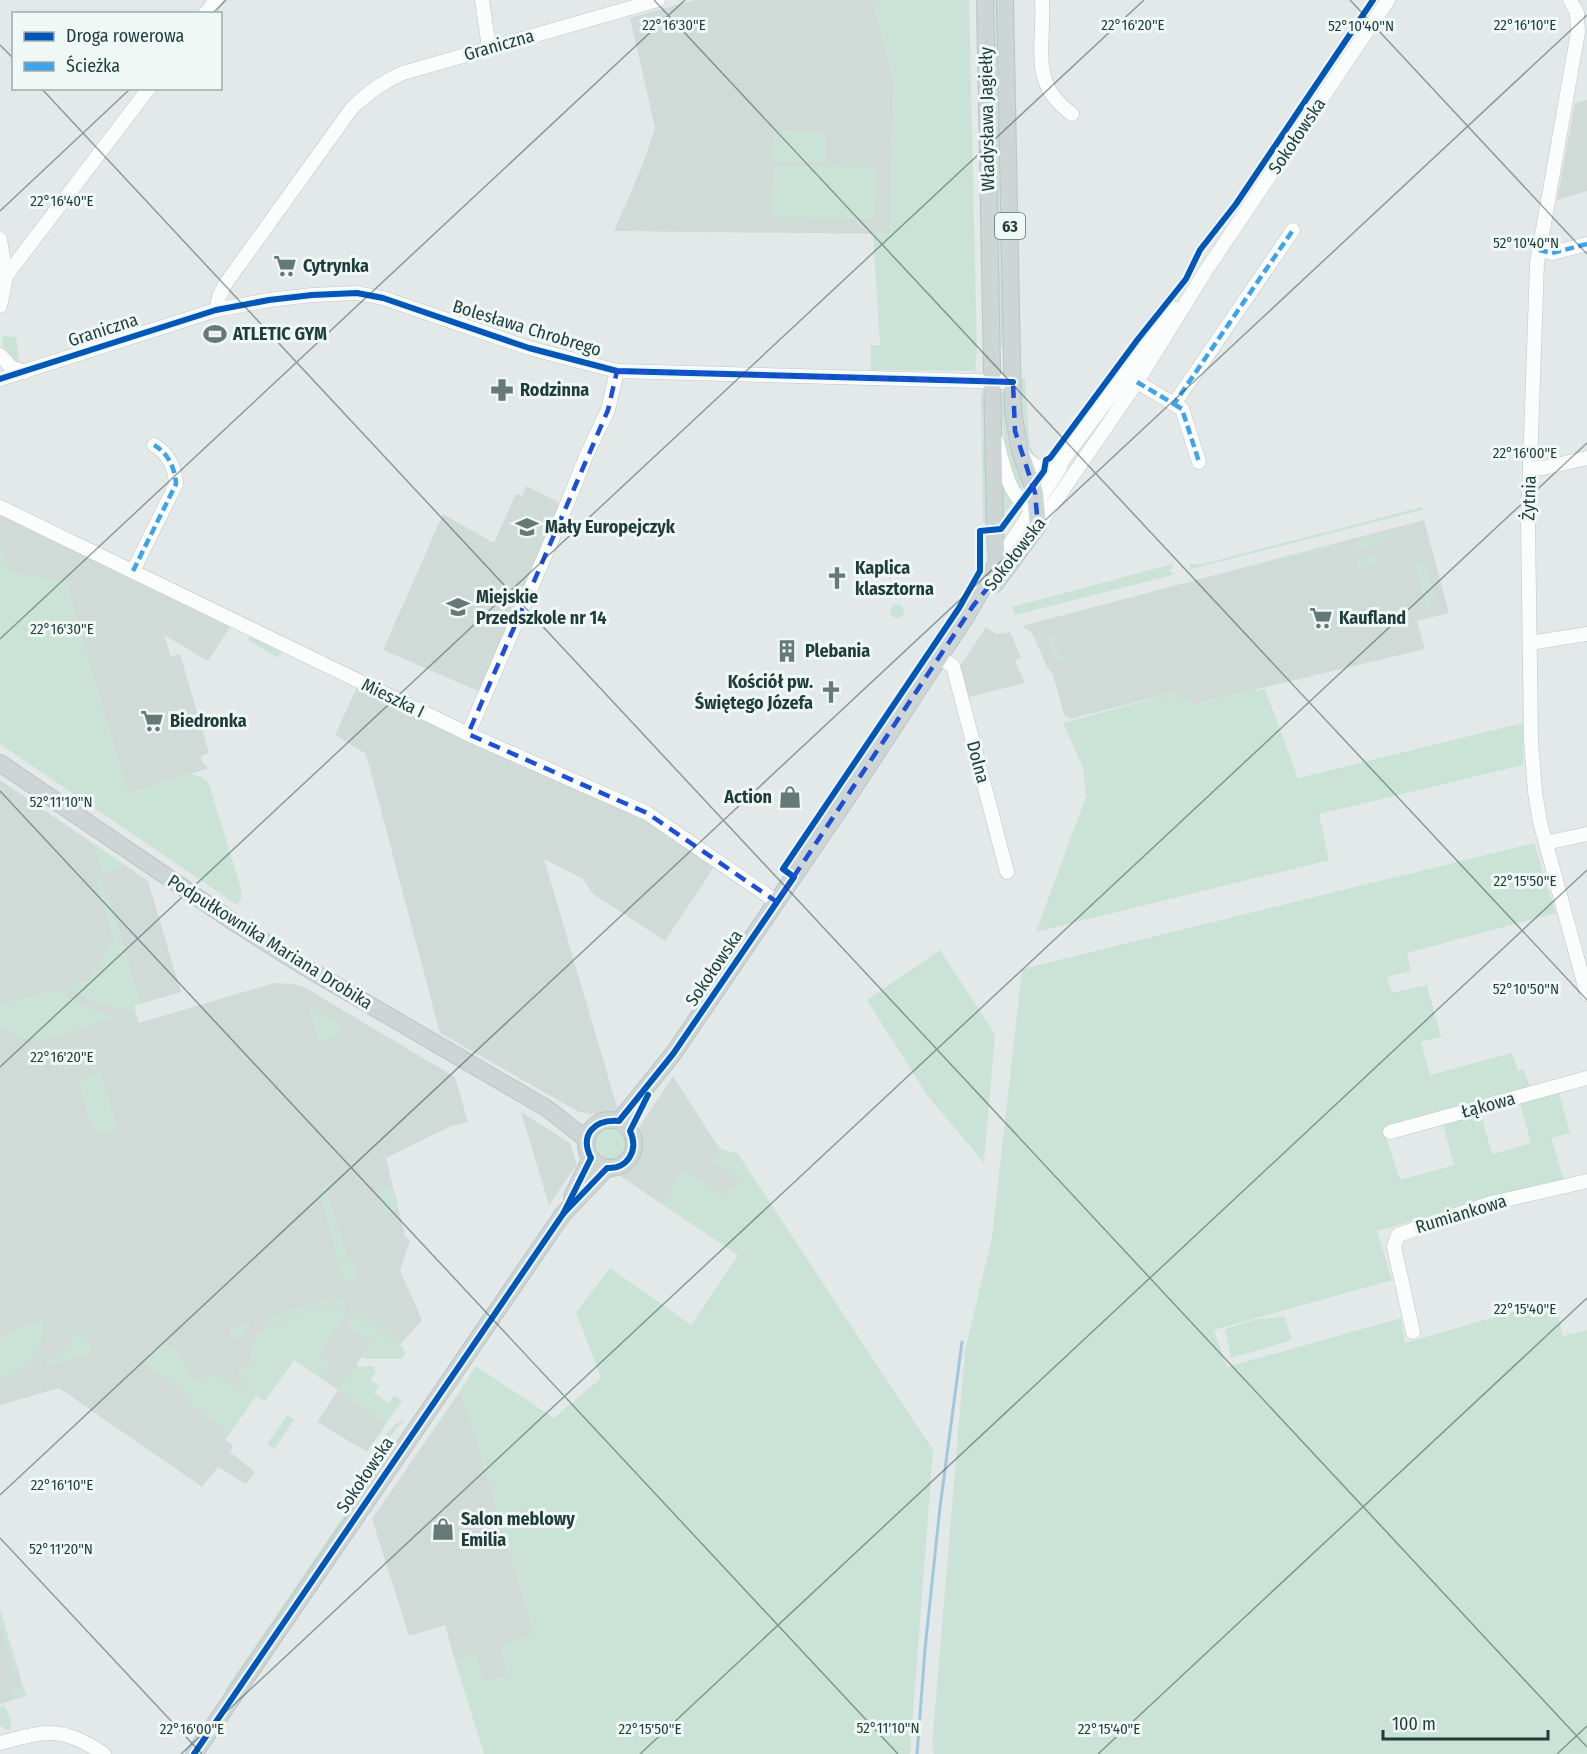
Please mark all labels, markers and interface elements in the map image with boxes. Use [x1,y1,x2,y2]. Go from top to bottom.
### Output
legend [12,12,222,90]
text: 22°16'30"E [642,16,706,34]
text: 22°16'20"E [1101,16,1165,34]
text: 22°16'10"E [1494,16,1556,34]
text: 52°10'40"N [1328,17,1394,35]
street label: Graniczna [461,24,537,65]
text: Droga rowerowa [66,25,185,47]
street label: Władysława Jagiełły [975,47,999,191]
text: Ścieżka [66,55,120,77]
street label: Sokołowska [1264,94,1331,178]
text: 22°16'40"E [30,192,94,210]
road number: 63 [995,213,1025,239]
text: 52°10'40"N [1493,234,1559,252]
supermarket icon: Cytrynka [272,253,298,279]
place label: Cytrynka [303,255,369,277]
street label: Bolesława Chrobrego [450,295,604,361]
street label: Graniczna [65,308,141,352]
sports icon: ATLETIC GYM [202,321,228,347]
place label: ATLETIC GYM [232,323,327,345]
pharmacy icon: Rodzinna [489,377,515,403]
place label: Rodzinna [520,379,589,401]
text: 22°16'00"E [1493,444,1557,462]
street label: Żytnia [1517,475,1541,521]
street label: Sokołowska [980,513,1051,595]
school or university icon: Mały Europejczyk [514,514,540,540]
place label: Mały Europejczyk [545,516,676,538]
place label: Kaplica klasztorna [855,557,934,600]
church icon: Kaplica klasztorna [824,565,850,591]
place label: Miejskie Przedszkole nr 14 [476,586,606,629]
school or university icon: Miejskie Przedszkole nr 14 [445,594,471,620]
supermarket icon: Kaufland [1308,605,1334,631]
place label: Kaufland [1339,607,1406,629]
text: 22°16'30"E [30,620,94,638]
building icon: Plebania [774,638,800,664]
place label: Plebania [805,640,870,662]
place label: Kościół pw. Świętego Józefa [695,671,813,714]
street label: Mieszka I [358,673,428,723]
church icon: Kościół pw. Świętego Józefa [818,679,844,705]
supermarket icon: Biedronka [139,708,165,734]
place label: Biedronka [170,710,247,732]
street label: Dolna [962,738,994,786]
shop icon: Action [777,784,803,810]
place label: Action [723,786,772,808]
text: 52°11'10"N [29,793,93,811]
street label: Podpułkownika Mariana Drobika [163,870,377,1014]
text: 22°15'50"E [1494,872,1556,890]
street label: Sokołowska [681,926,748,1010]
text: 52°10'50"N [1493,980,1559,998]
text: 22°16'20"E [30,1048,94,1066]
street label: Łąkowa [1459,1087,1518,1123]
street label: Rumiankowa [1413,1190,1509,1238]
text: 22°15'40"E [1494,1300,1556,1318]
street label: Sokołowska [332,1433,399,1517]
text: 22°16'10"E [31,1476,93,1494]
place label: Salon meblowy Emilia [461,1508,575,1551]
shop icon: Salon meblowy Emilia [430,1516,456,1542]
text: 52°11'20"N [29,1540,93,1558]
scale bar [1383,1703,1548,1741]
text: 100 m [1392,1713,1436,1735]
text: 52°11'10"N [856,1719,920,1737]
text: 22°16'00"E [160,1720,224,1738]
text: 22°15'50"E [619,1720,681,1738]
text: 22°15'40"E [1078,1720,1140,1738]

